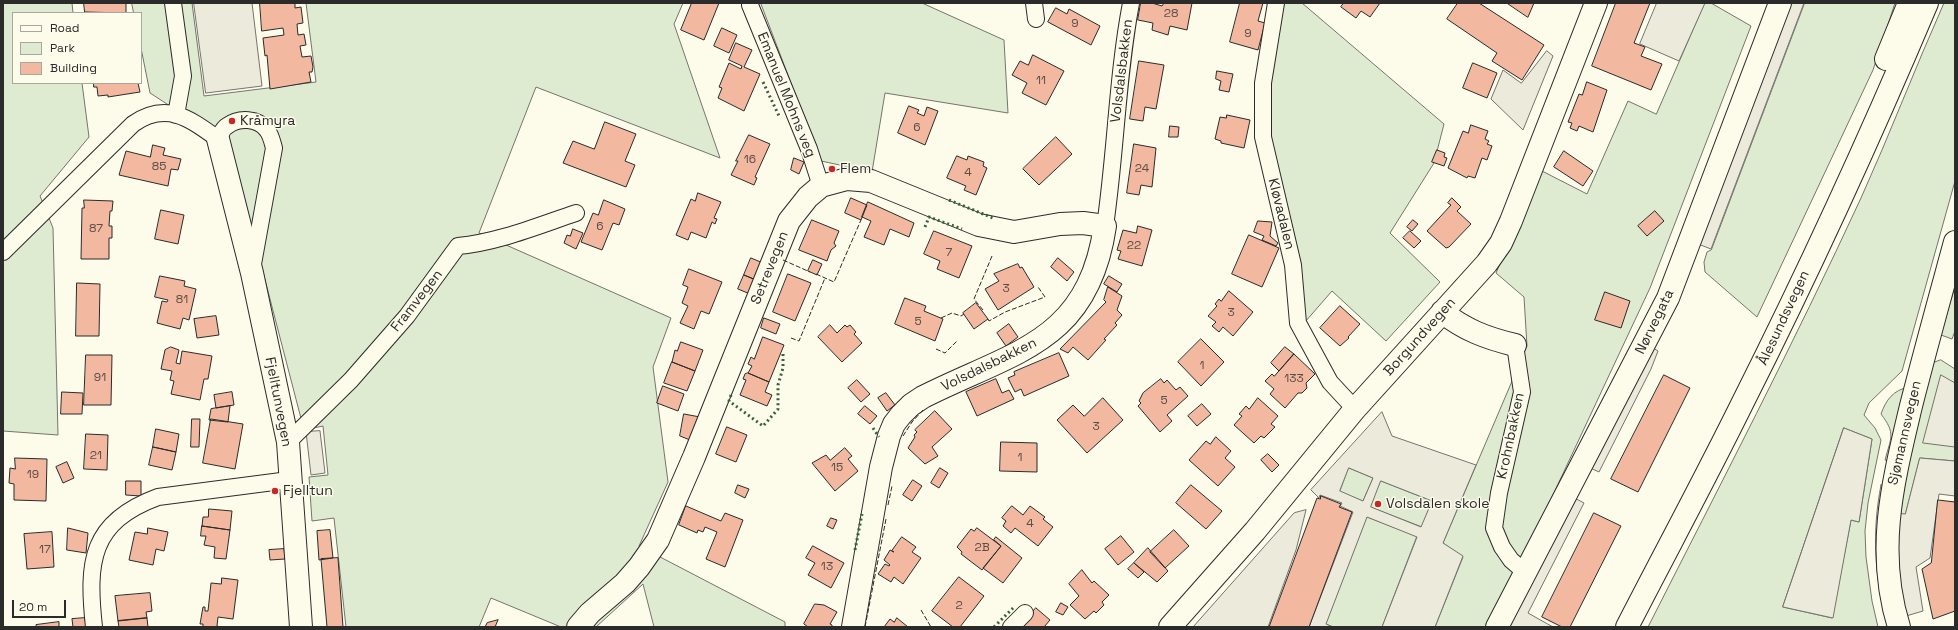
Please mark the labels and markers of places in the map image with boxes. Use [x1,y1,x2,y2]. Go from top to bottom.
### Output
place label: Kråmyra [240,113,295,129]
marker: Kråmyra [227,116,237,126]
place label: Flem [840,161,871,177]
marker: Flem [827,164,837,174]
place label: Fjelltun [283,483,333,499]
marker: Fjelltun [270,486,280,496]
place label: Volsdalen skole [1386,496,1489,512]
marker: Volsdalen skole [1373,499,1383,509]

